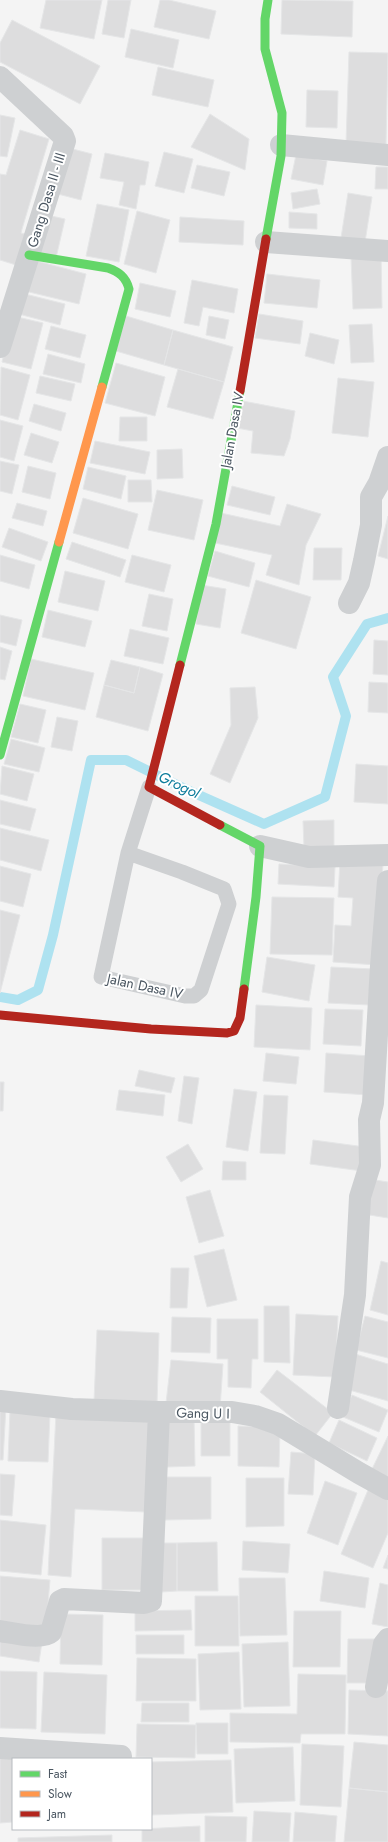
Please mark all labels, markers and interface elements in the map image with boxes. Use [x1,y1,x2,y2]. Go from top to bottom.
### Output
street label: Gang Dasa II - III [22,150,70,250]
street label: Jalan Dasa IV [215,390,249,472]
water label: Grogol [155,766,204,804]
street label: Jalan Dasa IV [103,968,186,1004]
street label: Gang U I [176,1403,230,1423]
legend [12,1758,152,1830]
text: Fast [48,1765,67,1783]
text: Slow [48,1785,73,1803]
text: Jam [46,1805,66,1823]

